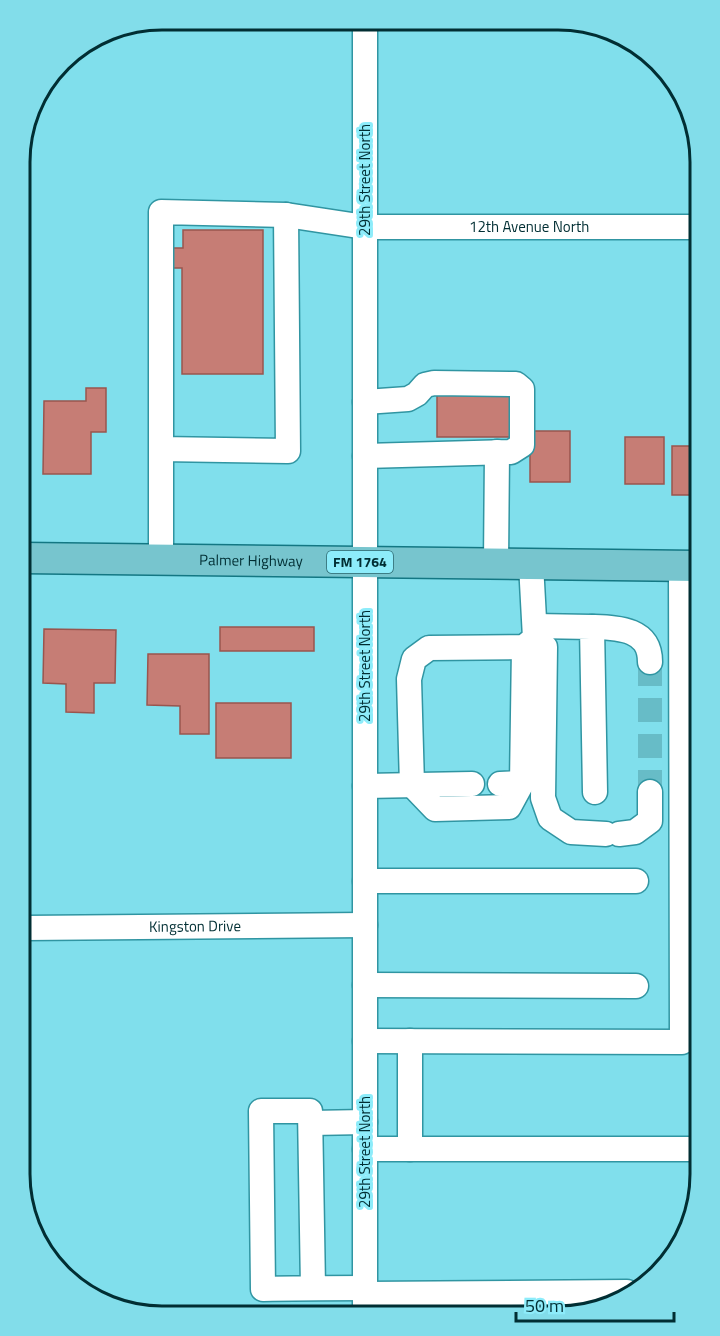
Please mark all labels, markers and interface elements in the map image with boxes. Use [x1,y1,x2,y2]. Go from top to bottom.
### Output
street label: 29th Street North [353,124,376,236]
street label: 12th Avenue North [469,215,589,238]
street label: Palmer Highway [199,548,303,572]
road number: FM 1764 [327,551,393,573]
street label: 29th Street North [353,610,376,722]
street label: Kingston Drive [149,914,241,938]
street label: 29th Street North [353,1096,376,1208]
scale bar [516,1285,674,1323]
text: 50 m [525,1292,564,1319]

